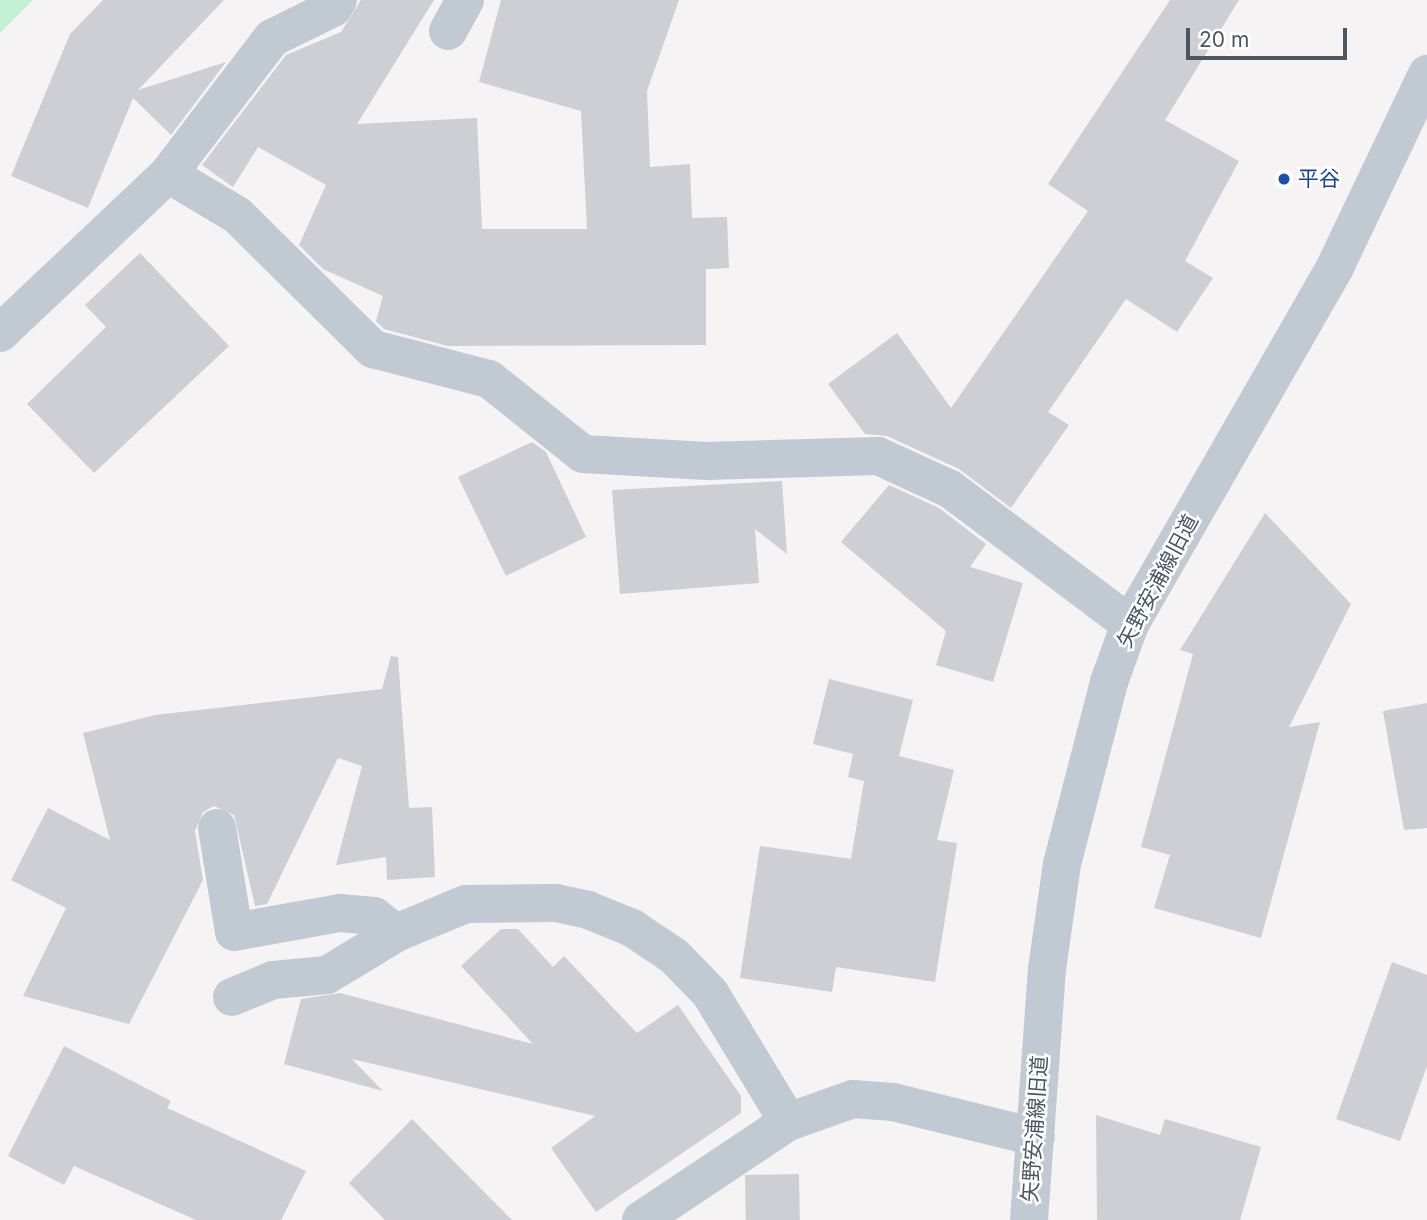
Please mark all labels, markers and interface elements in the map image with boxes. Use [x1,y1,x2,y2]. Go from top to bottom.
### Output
scale bar [1189,14,1350,58]
text: 20 m [1199,27,1249,52]
place label: 平谷 [1298,166,1340,192]
marker: 平谷 [1276,171,1292,187]
street label: 矢野安浦線旧道 [1112,510,1204,652]
street label: 矢野安浦線旧道 [1017,1055,1053,1203]

